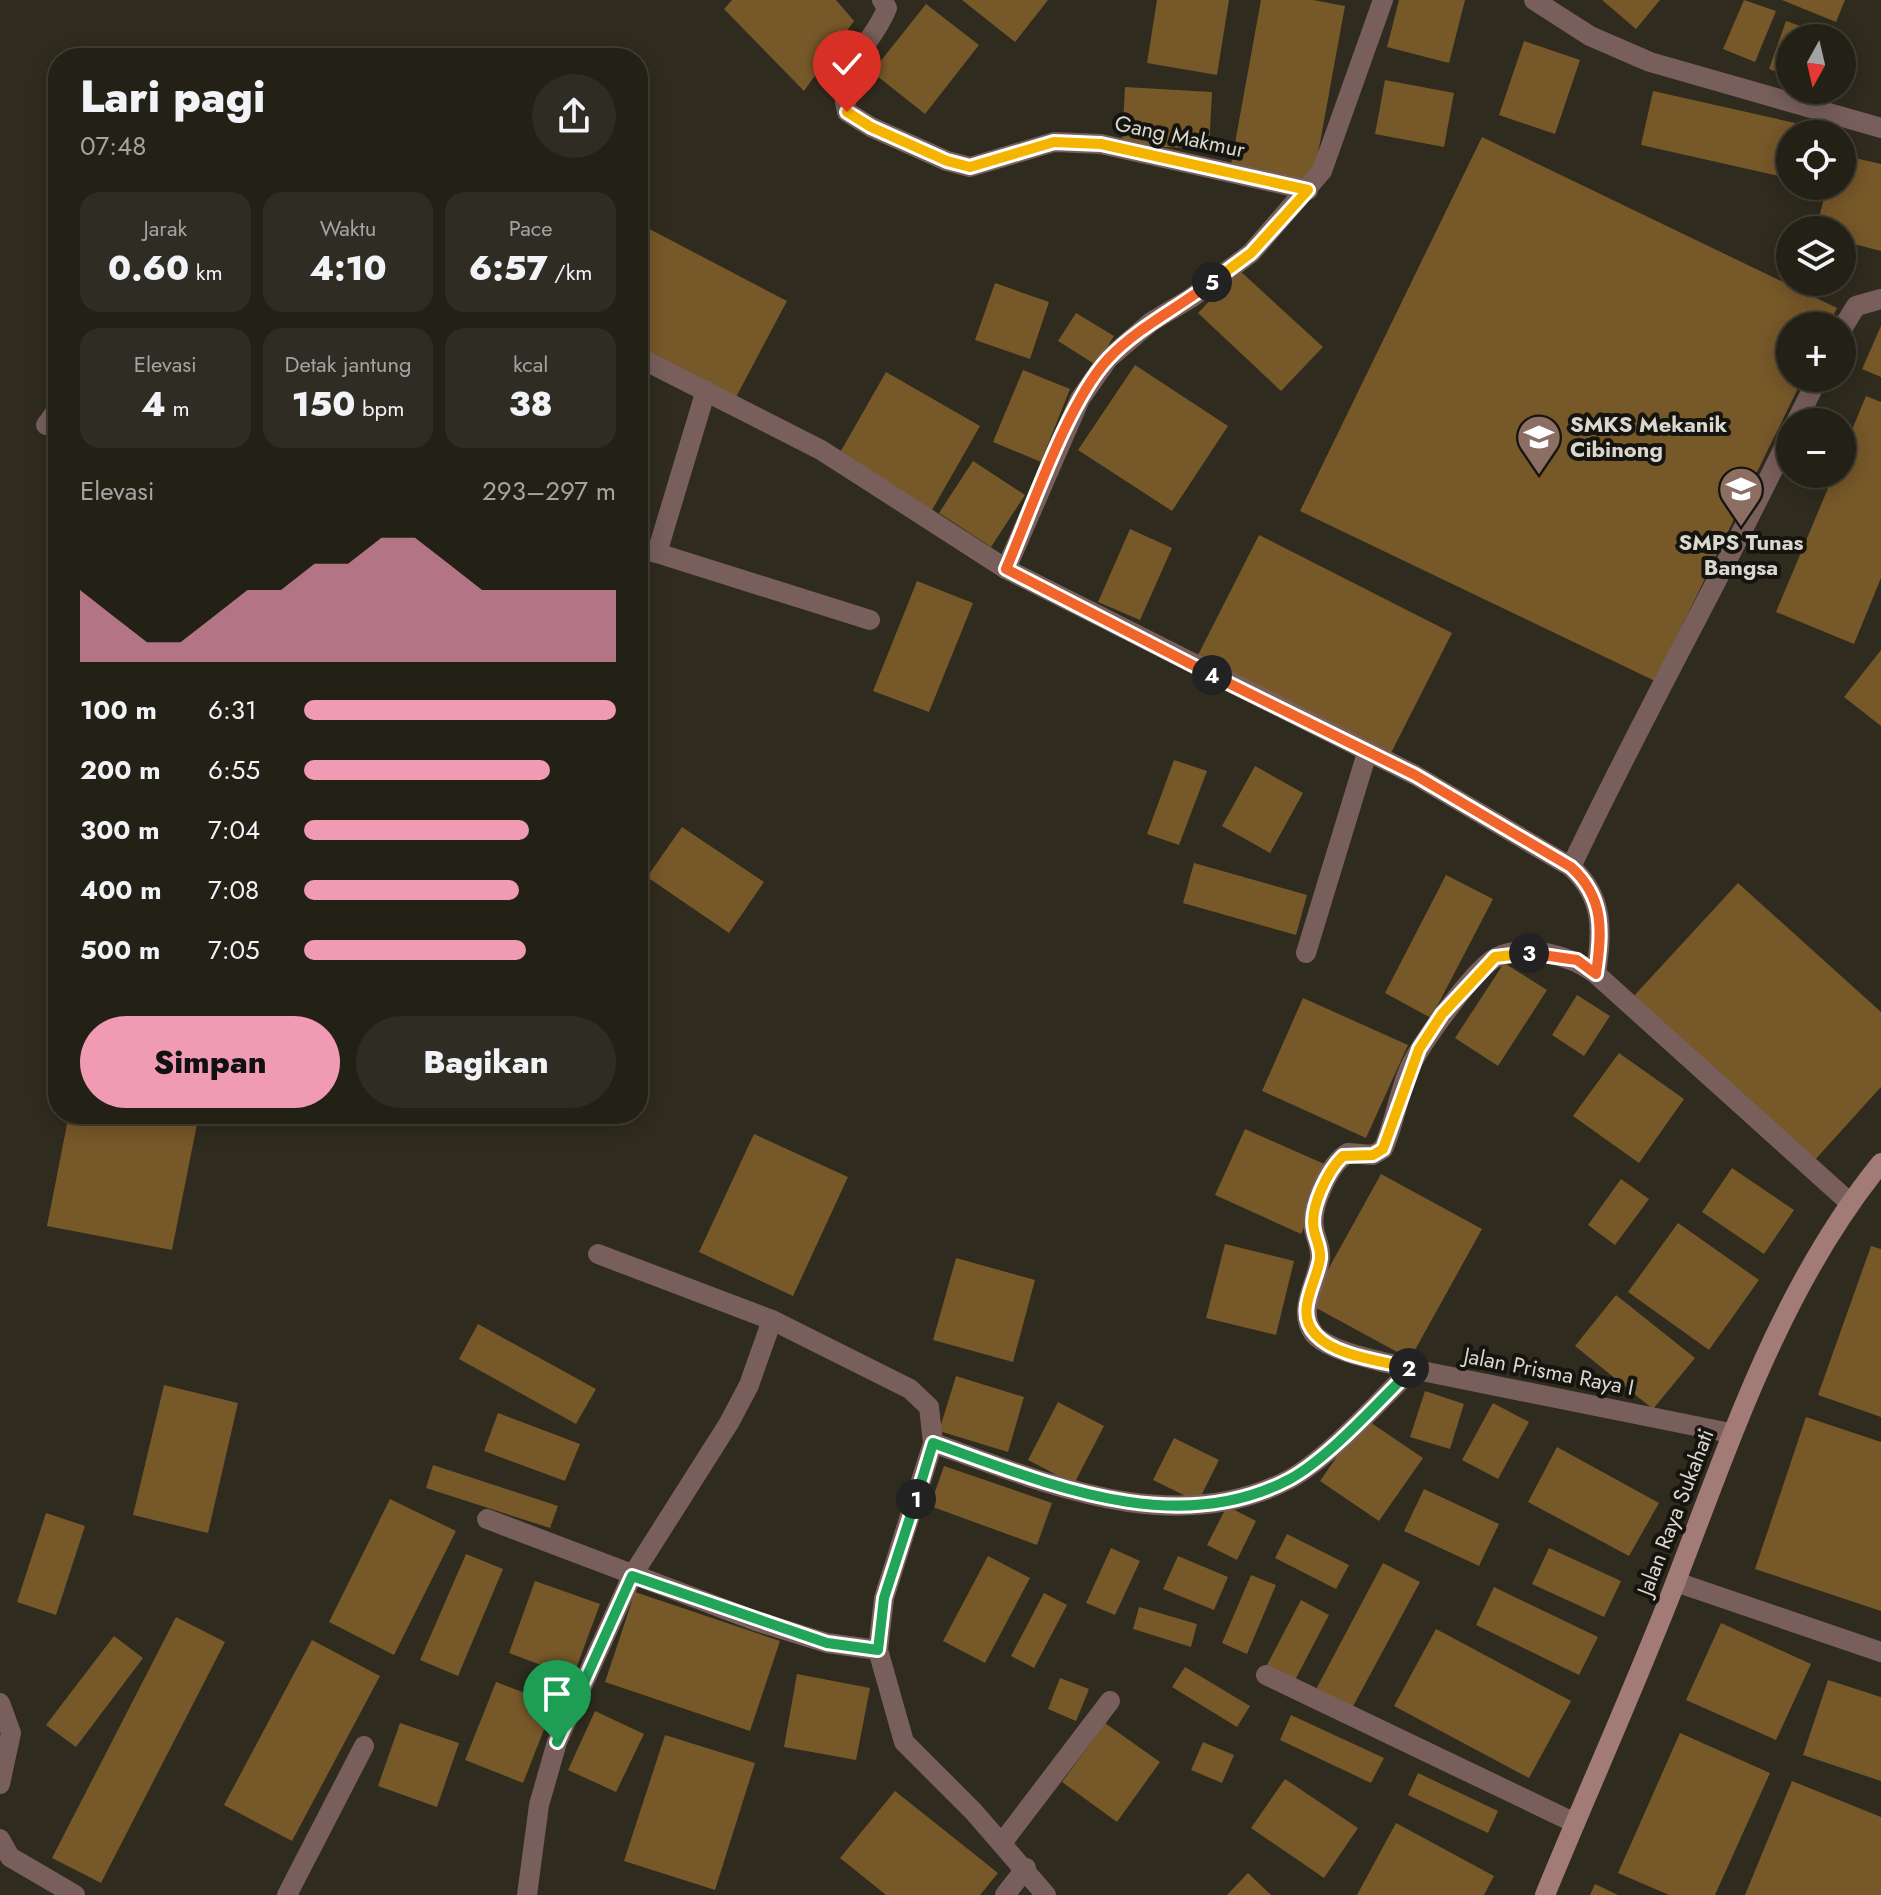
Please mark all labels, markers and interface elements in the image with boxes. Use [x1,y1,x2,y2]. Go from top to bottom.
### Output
north arrow [1776,24,1856,104]
map controls [1776,24,1856,488]
pin [813,30,881,112]
icon: check [825,42,869,86]
text: Lari pagi [80,65,265,129]
button: share [532,74,616,158]
street label: Gang Makmur [1112,107,1249,166]
button: locate [1776,120,1856,200]
text: 07:48 [80,127,146,165]
text: Jarak [143,212,187,244]
text: Waktu [320,212,376,244]
text: Pace [509,212,553,244]
button: layers [1776,216,1856,296]
text: 0.60 [108,244,189,293]
text: 4:10 [309,244,387,293]
text: 6:57 [469,244,548,293]
text: km [189,256,223,288]
text: /km [548,256,593,288]
pin: 5 [1192,262,1232,302]
text: 5 [1205,266,1219,298]
button: + [1776,312,1856,392]
text: Elevasi [134,348,197,380]
text: Detak jantung [284,348,411,380]
text: kcal [513,348,548,380]
text: 4 [141,380,166,429]
text: 150 [292,380,355,429]
text: 38 [509,380,553,429]
text: m [166,392,190,424]
text: bpm [355,392,404,424]
place label: SMKS Mekanik Cibinong [1570,408,1728,465]
button: − [1776,408,1856,488]
school or university icon: SMKS Mekanik Cibinong [1515,413,1563,476]
school or university icon: SMPS Tunas Bangsa [1717,465,1765,528]
text: Elevasi [80,472,154,510]
text: 293–297 m [482,472,616,510]
place label: SMPS Tunas Bangsa [1678,526,1804,583]
pin: 4 [1192,655,1232,695]
text: 4 [1204,659,1220,691]
text: 100 m [80,691,157,729]
text: 6:31 [208,691,257,729]
text: 200 m [80,751,161,789]
text: 6:55 [208,751,260,789]
text: 300 m [80,811,160,849]
text: 7:04 [208,811,260,849]
text: 400 m [80,871,162,909]
text: 7:08 [208,871,259,909]
text: 500 m [80,931,160,969]
text: 7:05 [208,931,260,969]
pin: 3 [1509,933,1549,973]
text: 3 [1522,937,1536,969]
button: Simpan [80,1016,340,1108]
button: Bagikan [356,1016,616,1108]
street label: Jalan Prisma Raya I [1458,1338,1637,1403]
pin: 2 [1389,1348,1429,1388]
text: 2 [1402,1352,1416,1384]
street label: Jalan Raya Sukahati [1627,1424,1722,1603]
pin: 1 [896,1479,936,1519]
text: 1 [910,1483,922,1515]
pin [523,1660,591,1742]
icon: arrive [535,1672,579,1716]

